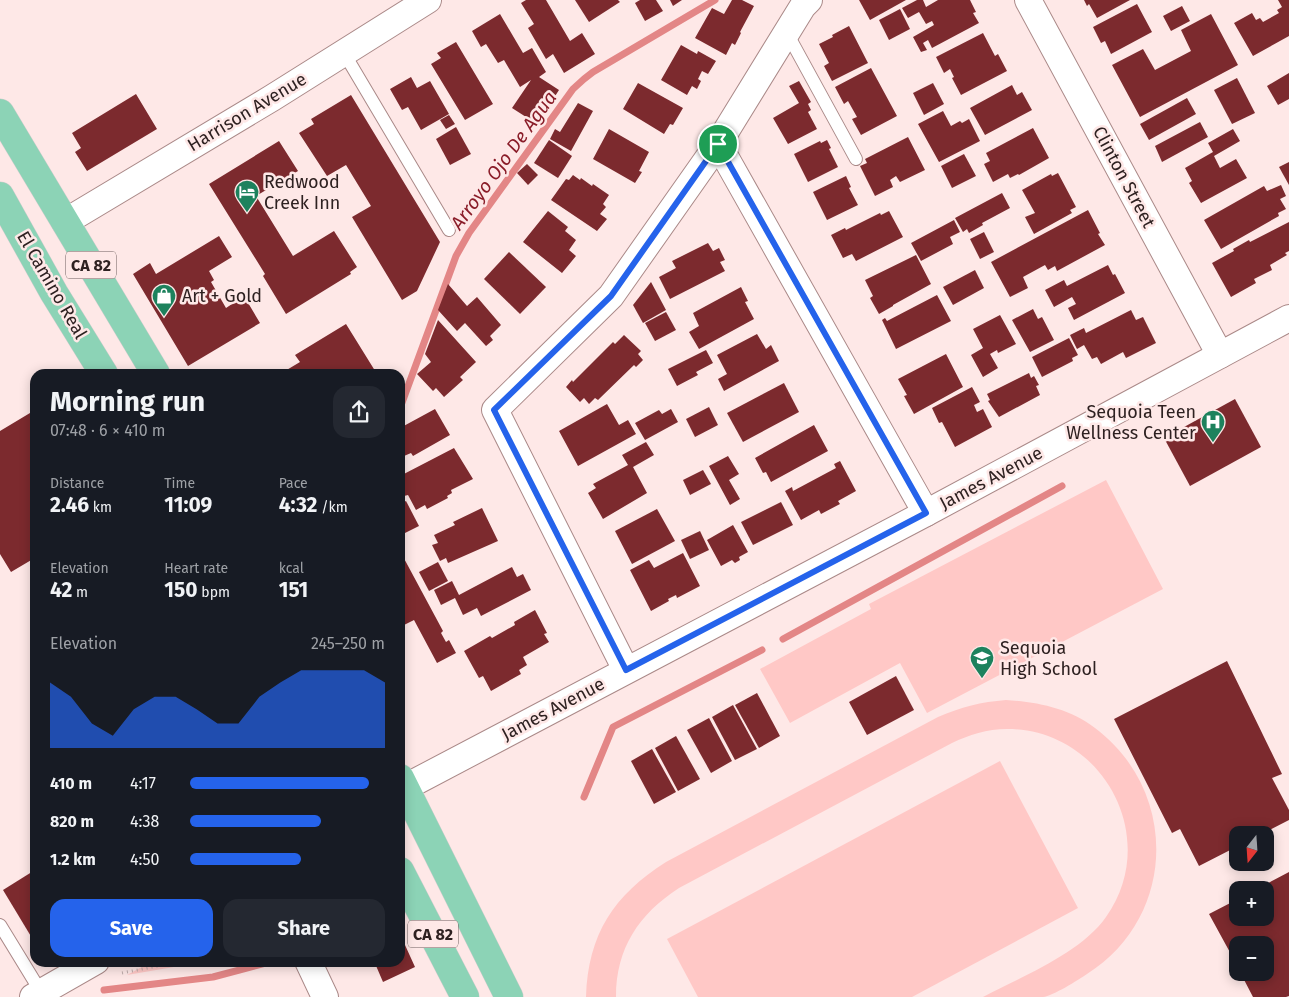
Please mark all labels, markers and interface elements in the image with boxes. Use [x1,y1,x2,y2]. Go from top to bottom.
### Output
street label: Harrison Avenue [183,68,311,156]
water label: Arroyo Ojo De Agua [445,87,561,235]
pin [697,123,739,165]
street label: Clinton Street [1088,123,1160,232]
icon: arrive [704,130,732,158]
place label: Redwood Creek Inn [264,171,340,214]
hotel icon: Redwood Creek Inn [234,179,260,213]
street label: El Camino Real [12,227,92,343]
road number: CA 82 [66,252,116,278]
shop icon: Art + Gold [151,283,177,317]
place label: Art + Gold [182,285,262,307]
text: Morning run [50,385,205,418]
button: share [333,386,385,438]
place label: Sequoia Teen Wellness Center [1066,401,1196,444]
hospital icon: Sequoia Teen Wellness Center [1200,409,1226,443]
text: 07:48 · 6 × 410 m [50,421,166,440]
street label: James Avenue [936,442,1046,514]
text: Distance [50,475,104,492]
text: Time [164,475,195,492]
text: Pace [279,475,308,492]
text: 2.46 [50,492,89,518]
text: 11:09 [164,492,212,518]
text: 4:32 [279,492,317,518]
text: km [89,499,112,516]
text: /km [317,499,348,516]
text: Elevation [50,560,109,577]
text: Heart rate [164,560,228,577]
text: kcal [279,560,304,577]
text: 42 [50,577,72,603]
text: 150 [164,577,198,603]
text: 151 [279,577,308,603]
text: m [72,584,88,601]
text: bpm [198,584,230,601]
text: Elevation [50,634,117,653]
text: 245–250 m [311,634,385,653]
place label: Sequoia High School [1000,637,1097,680]
school or university icon: Sequoia High School [969,645,995,679]
street label: James Avenue [498,673,608,745]
text: 410 m [50,774,92,793]
text: 4:17 [130,774,156,793]
text: 820 m [50,812,94,831]
text: 4:38 [130,812,159,831]
north arrow [1229,826,1274,871]
map controls [1229,826,1274,981]
text: 1.2 km [50,850,96,869]
text: 4:50 [130,850,159,869]
button: + [1229,881,1274,926]
button: Save [50,899,213,957]
button: Share [223,899,385,957]
road number: CA 82 [408,921,458,948]
button: − [1229,936,1274,981]

